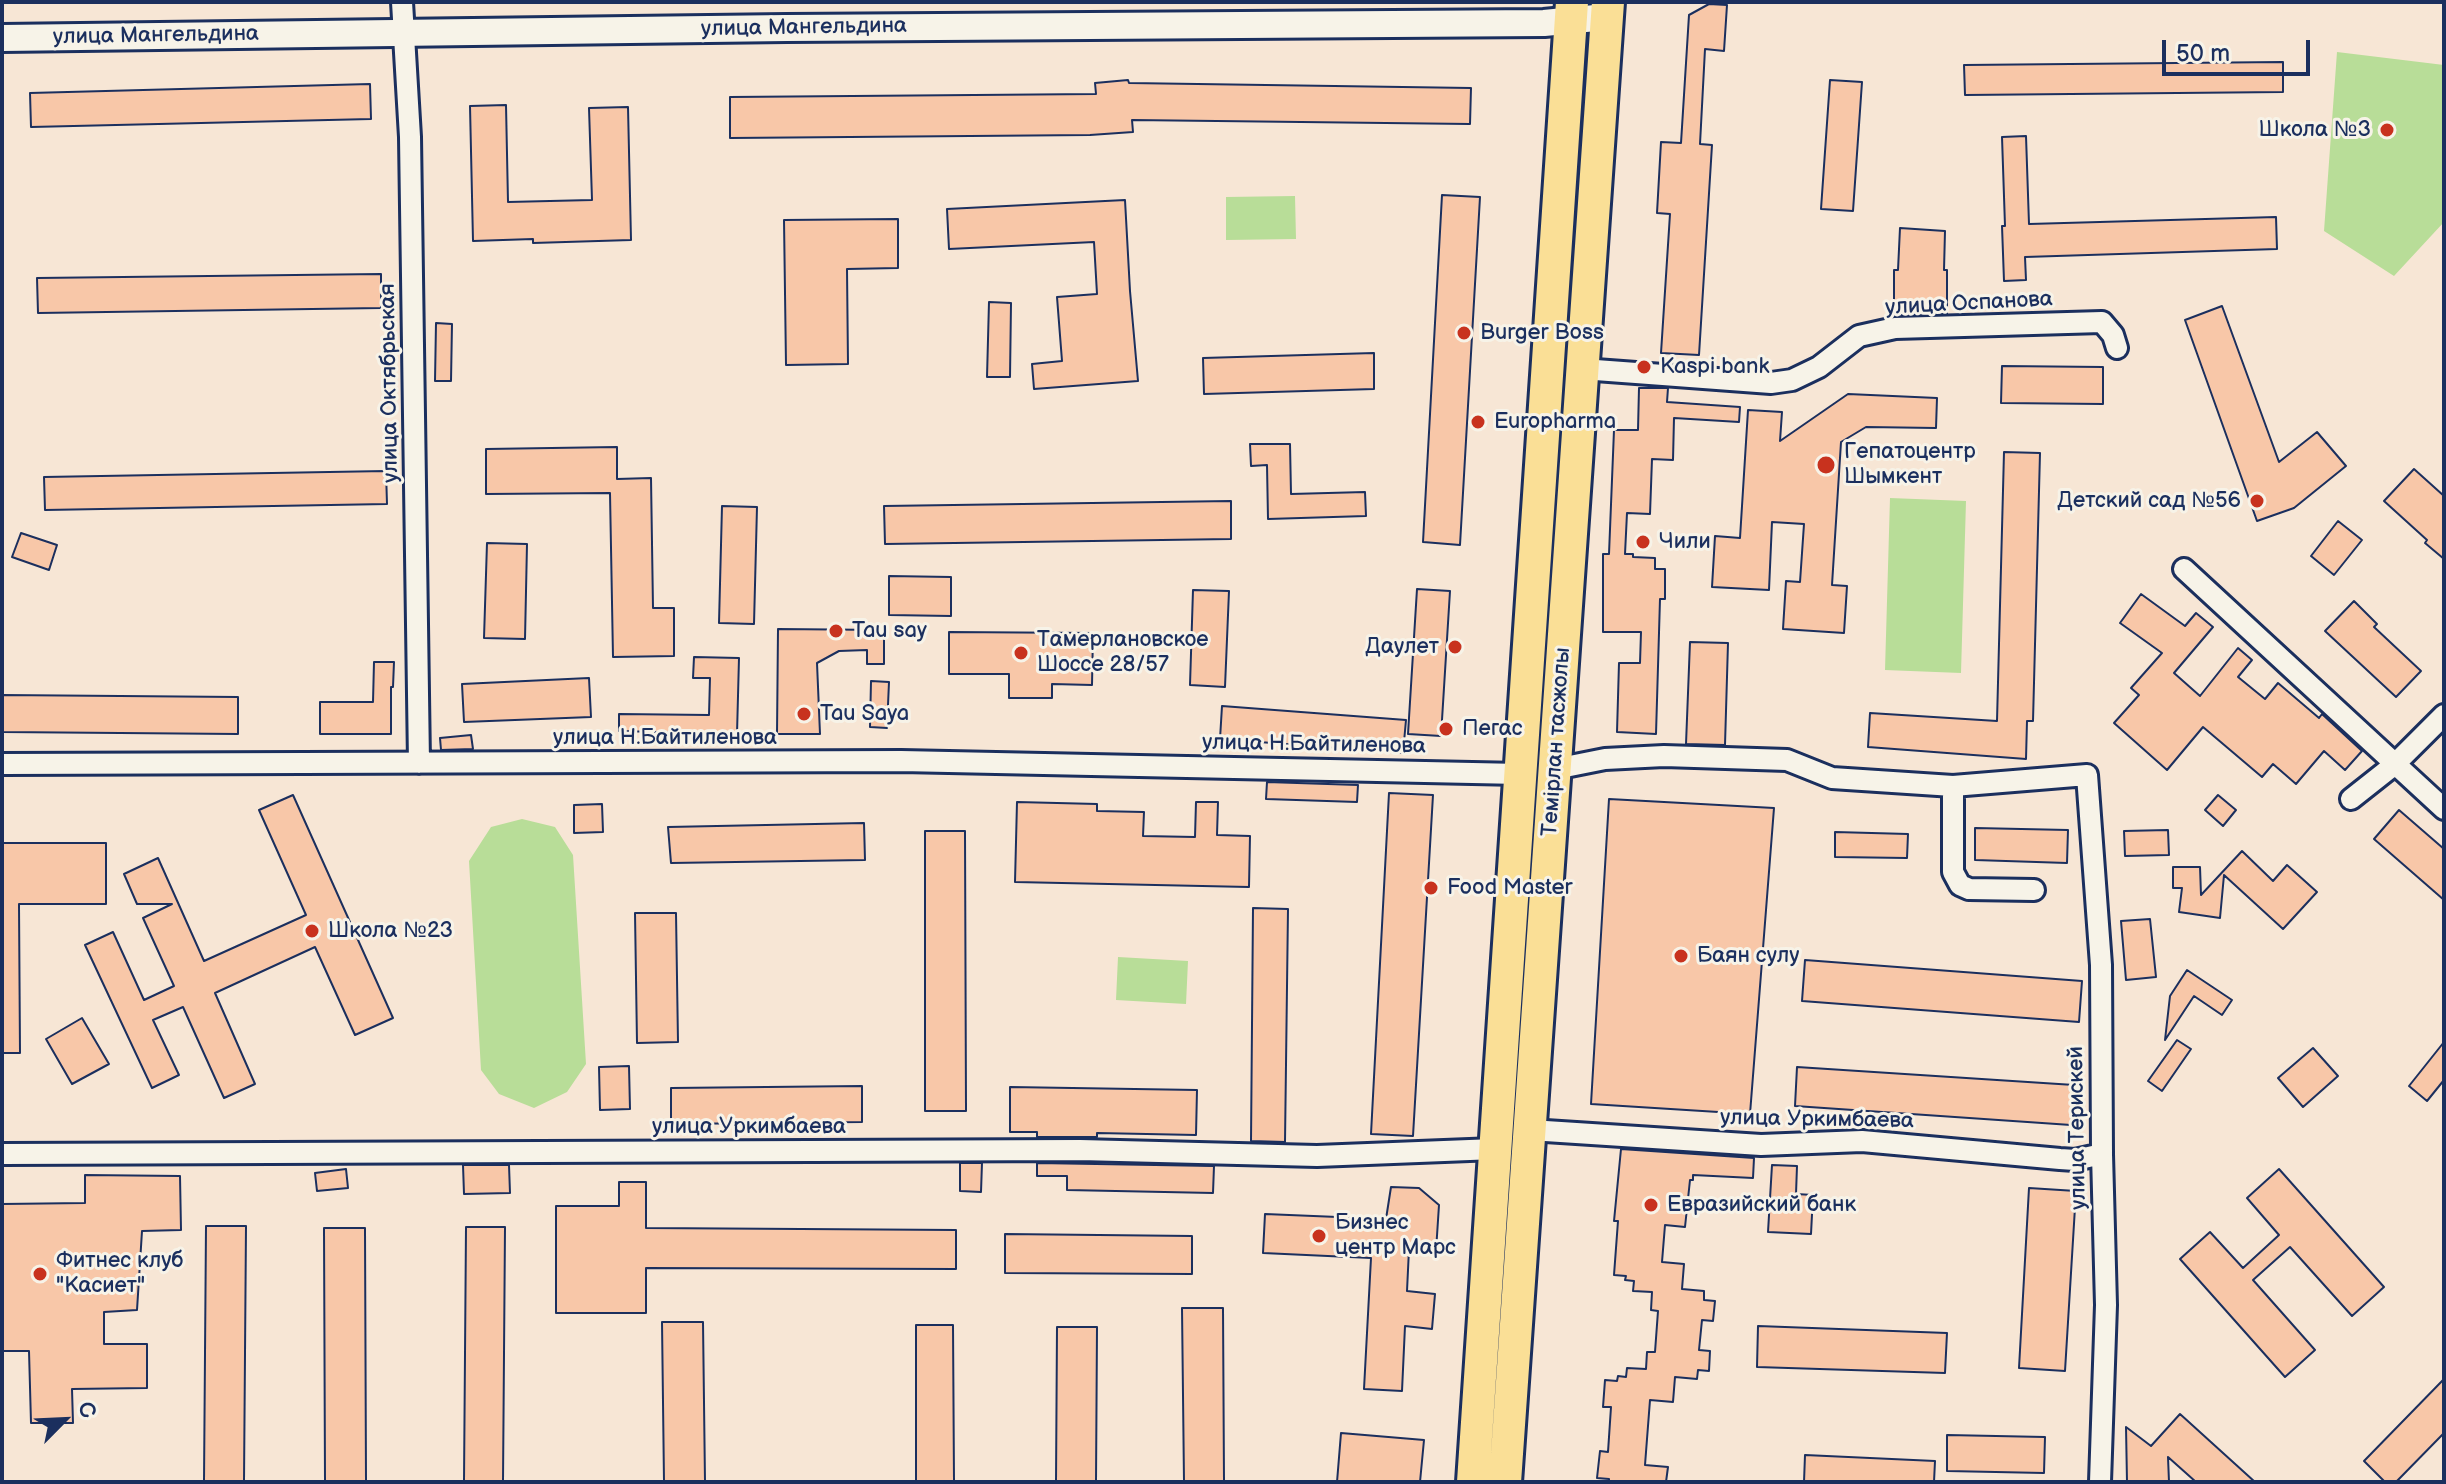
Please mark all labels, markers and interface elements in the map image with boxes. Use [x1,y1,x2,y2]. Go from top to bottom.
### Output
street label: улица Мангельдина [701,13,907,43]
street label: улица Мангельдина [53,21,259,51]
scale bar [2166,24,2314,74]
text: 50 m [2176,39,2230,68]
place label: Школа №3 [2259,117,2371,143]
marker: Школа №3 [2378,121,2396,139]
street label: улица Октябрьская [375,283,405,483]
street label: улица Оспанова [1885,286,2053,322]
place label: Burger Boss [1480,320,1604,346]
marker: Burger Boss [1455,324,1473,342]
place label: Kaspi bank [1660,354,1769,380]
marker: Kaspi bank [1635,358,1653,376]
place label: Europharma [1494,409,1616,435]
marker: Europharma [1469,413,1487,431]
place label: Гепатоцентр Шымкент [1844,439,1976,490]
marker: Гепатоцентр Шымкент [1815,454,1837,476]
place label: Детский сад №56 [2057,488,2241,514]
marker: Детский сад №56 [2248,492,2266,510]
place label: Чили [1659,529,1711,555]
marker: Чили [1634,533,1652,551]
place label: Tau say [852,618,927,644]
marker: Tau say [827,622,845,640]
place label: Тамерлановское Шоссе 28/57 [1037,627,1209,678]
place label: Даулет [1365,634,1439,660]
marker: Даулет [1446,638,1464,656]
marker: Тамерлановское Шоссе 28/57 [1012,644,1030,662]
street label: Темірлан тасжолы [1537,647,1577,837]
place label: Tau Saya [820,701,909,727]
marker: Tau Saya [795,705,813,723]
place label: Пегас [1462,716,1523,742]
marker: Пегас [1437,720,1455,738]
street label: улица Н.Байтиленова [553,725,777,751]
street label: улица Н.Байтиленова [1202,730,1426,760]
place label: Food Master [1447,875,1572,901]
marker: Food Master [1422,879,1440,897]
place label: Школа №23 [328,918,453,944]
marker: Школа №23 [303,922,321,940]
place label: Баян сулу [1697,943,1799,969]
marker: Баян сулу [1672,947,1690,965]
street label: улица Терискей [2063,1046,2093,1210]
street label: улица Уркимбаева [1720,1105,1914,1135]
street label: улица Уркимбаева [652,1114,846,1140]
place label: Евразийский банк [1667,1192,1856,1218]
marker: Евразийский банк [1642,1196,1660,1214]
place label: Бизнес центр Марс [1335,1210,1456,1262]
marker: Бизнес центр Марс [1310,1227,1328,1245]
place label: Фитнес клуб "Касиет" [56,1248,183,1300]
marker: Фитнес клуб "Касиет" [31,1265,49,1283]
north arrow [24,1380,104,1460]
text: С [71,1398,102,1423]

